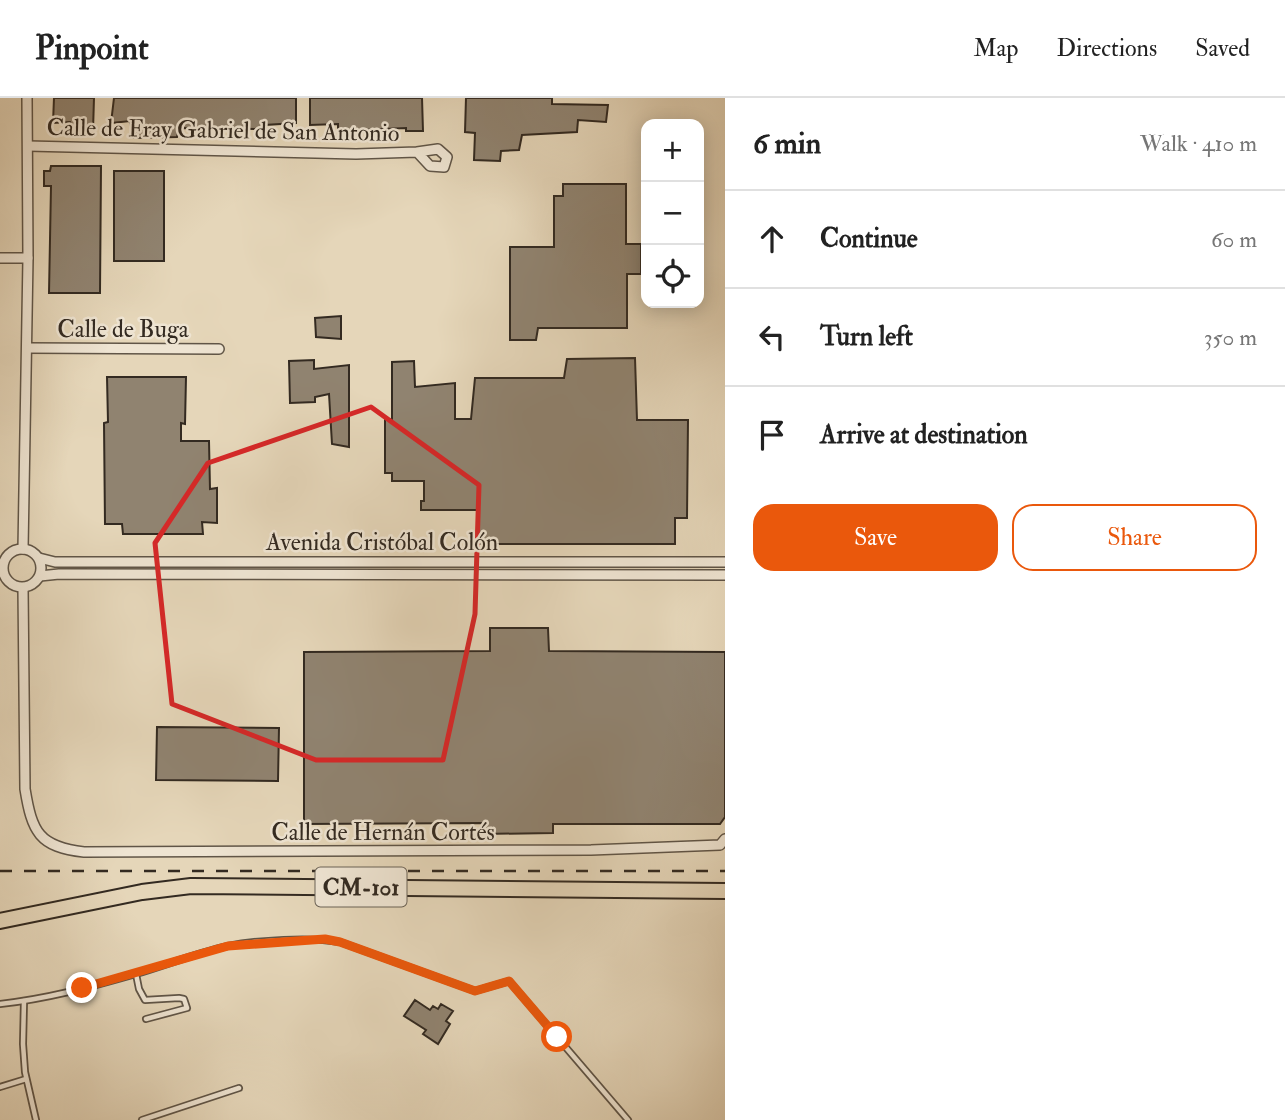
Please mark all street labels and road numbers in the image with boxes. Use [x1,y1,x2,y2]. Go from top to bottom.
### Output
street label: Calle de Fray Gabriel de San Antonio [46,112,400,149]
street label: Calle de Buga [57,314,190,345]
street label: Avenida Cristóbal Colón [265,527,498,558]
street label: Calle de Hernán Cortés [271,817,495,848]
road number: CM-101 [316,867,406,906]

